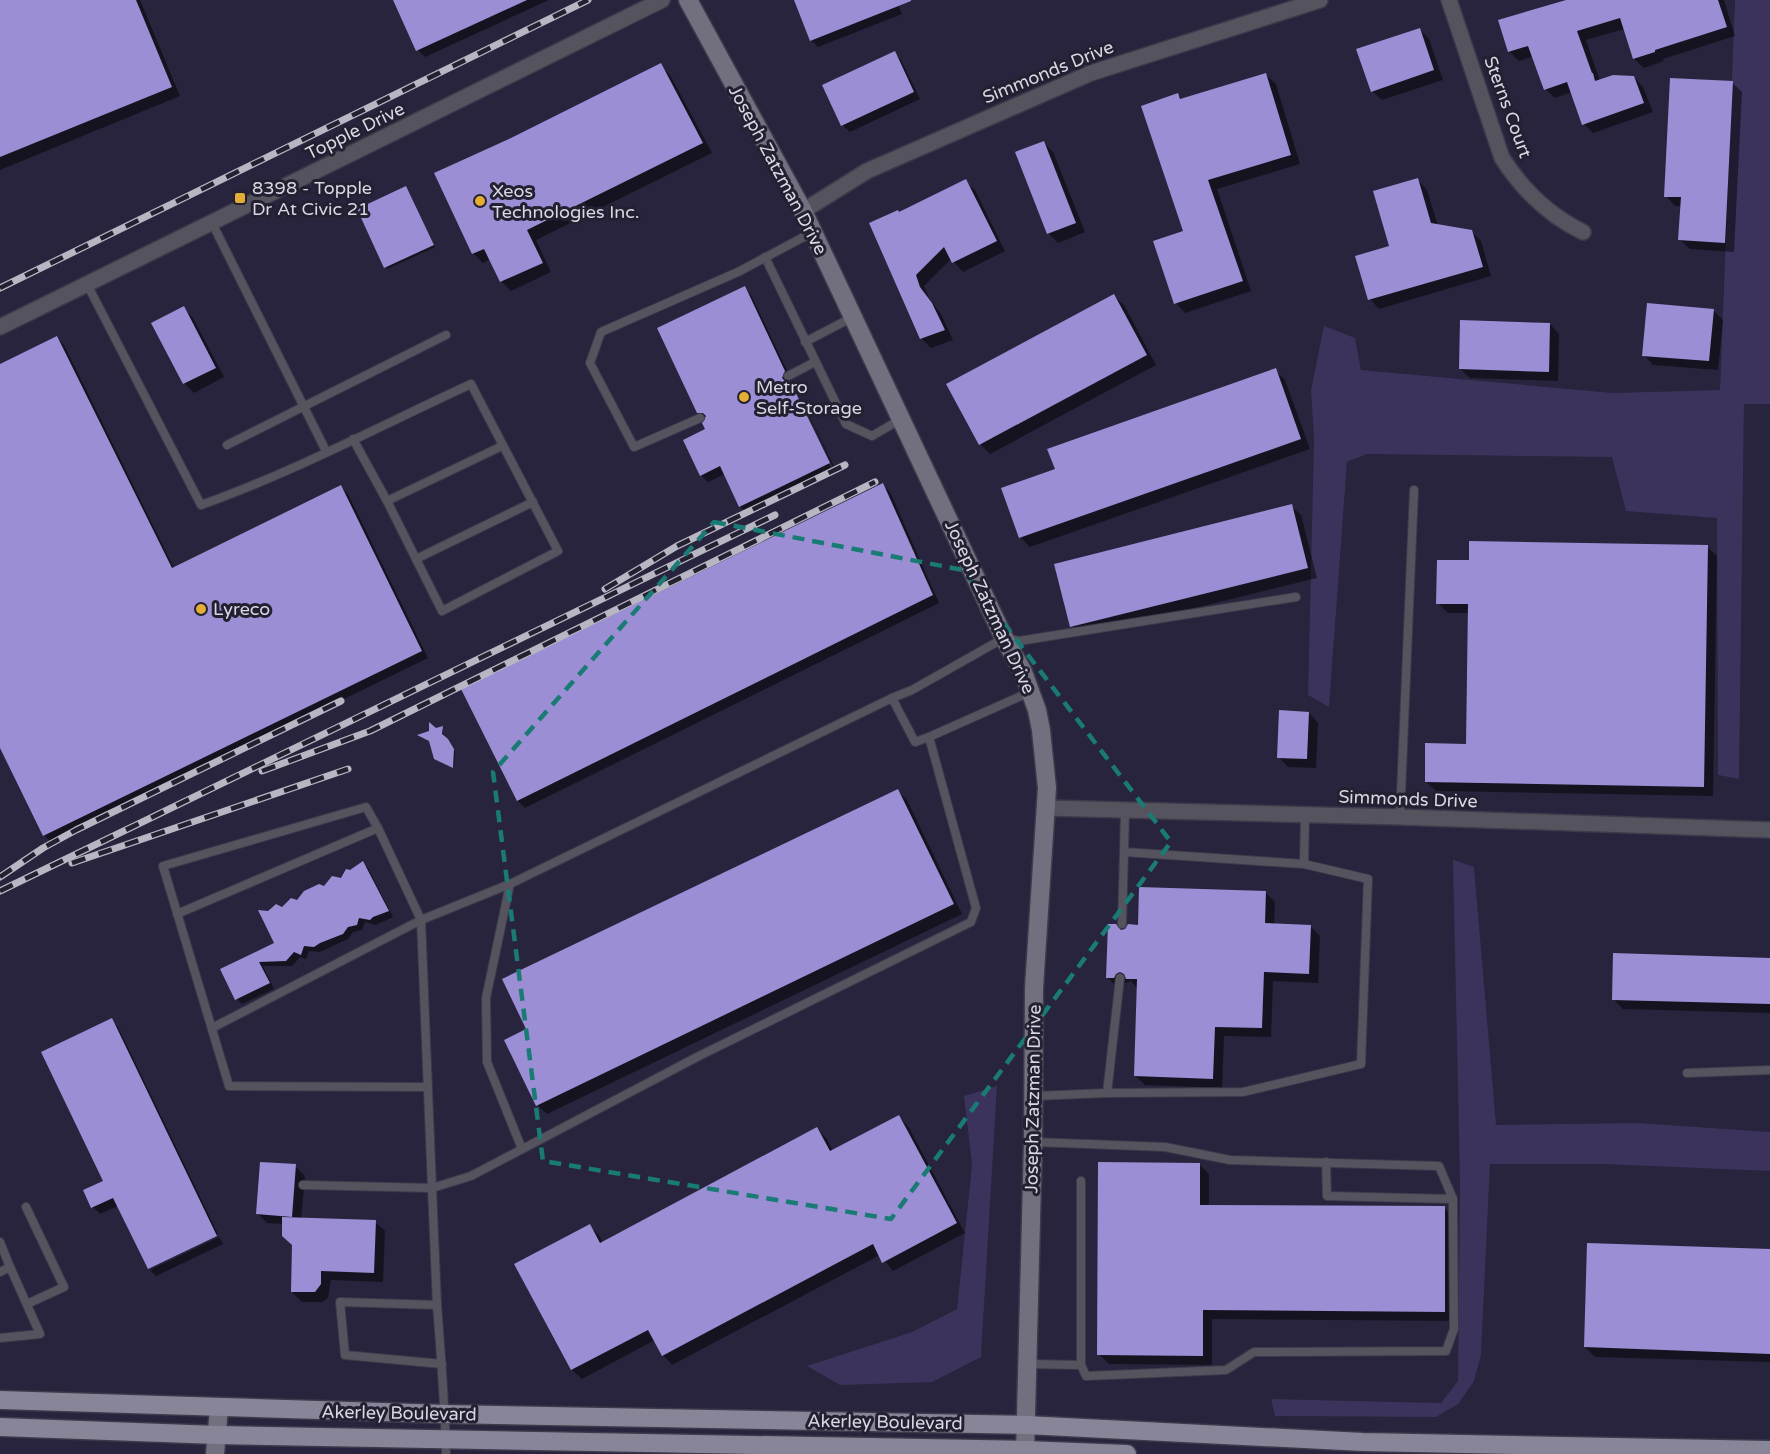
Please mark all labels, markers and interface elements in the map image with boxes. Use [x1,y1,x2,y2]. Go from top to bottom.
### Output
street label: Simmonds Drive [979,36,1117,108]
street label: Sterns Court [1479,53,1537,161]
street label: Joseph Zatzman Drive [724,81,832,259]
street label: Topple Drive [302,98,408,164]
place label: 8398 - Topple Dr At Civic 21 [252,177,372,220]
place label: Xeos Technologies Inc. [492,180,639,223]
marker: 8398 - Topple Dr At Civic 21 [233,191,247,205]
marker: Xeos Technologies Inc. [473,194,487,208]
place label: Metro Self-Storage [756,376,862,419]
marker: Metro Self-Storage [737,390,751,404]
street label: Joseph Zatzman Drive [940,517,1040,697]
place label: Lyreco [213,598,270,620]
marker: Lyreco [194,602,208,616]
street label: Simmonds Drive [1338,786,1478,812]
street label: Joseph Zatzman Drive [1020,1004,1046,1194]
street label: Akerley Boulevard [321,1401,477,1425]
street label: Akerley Boulevard [807,1410,963,1434]

